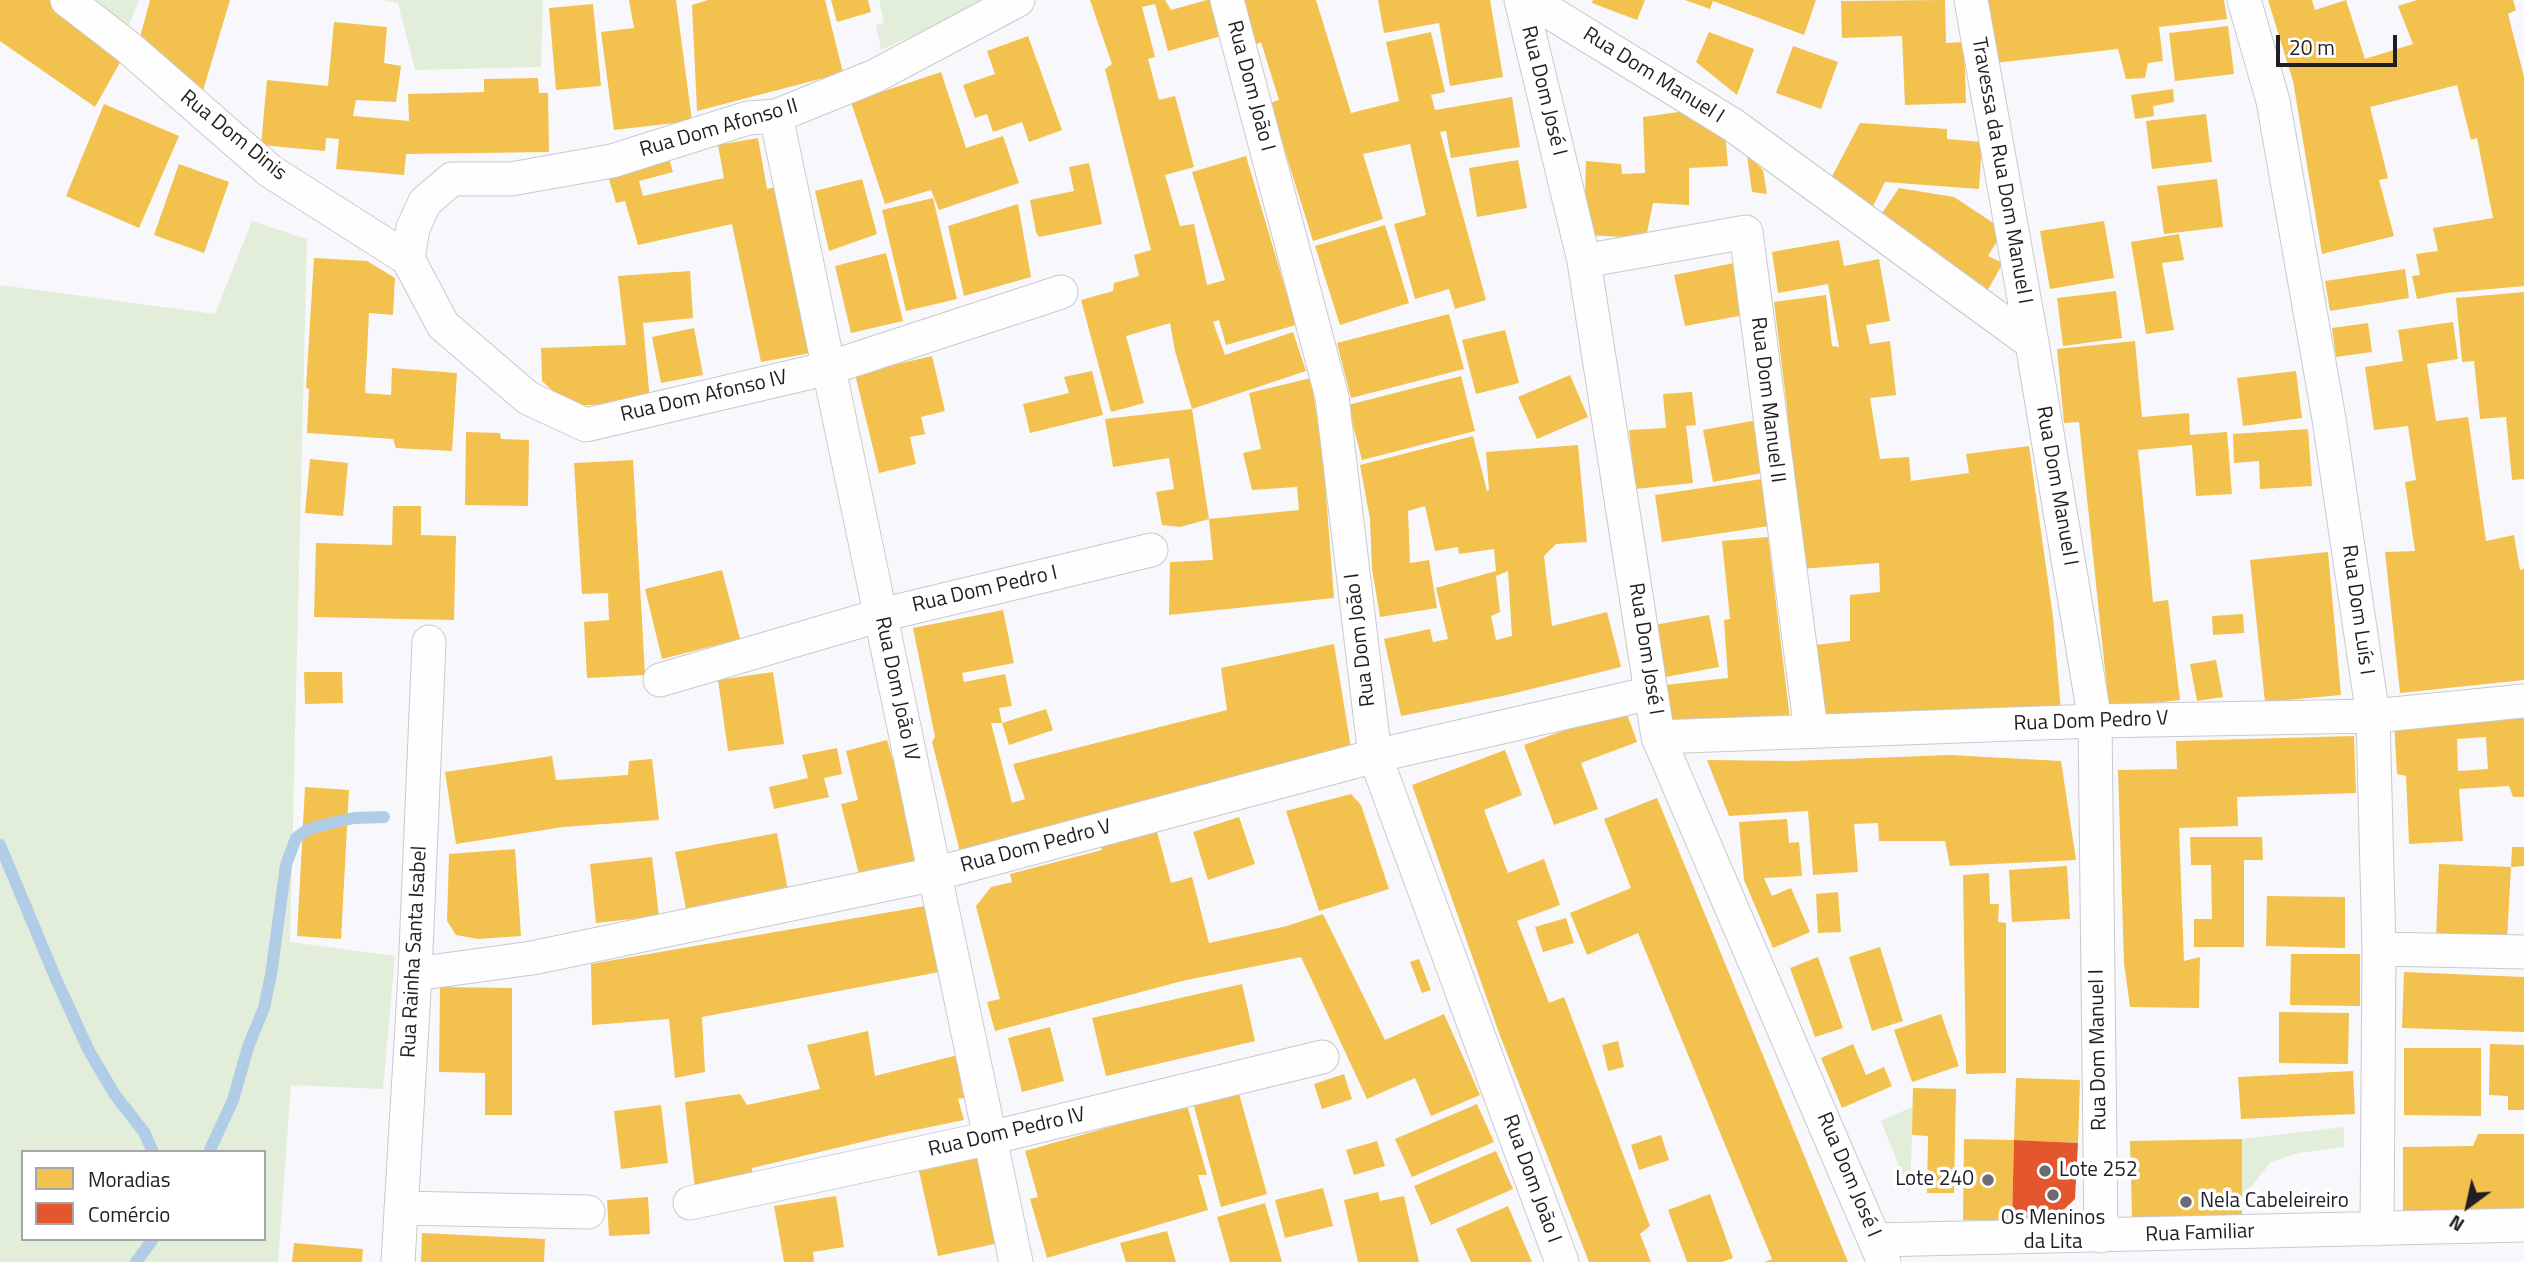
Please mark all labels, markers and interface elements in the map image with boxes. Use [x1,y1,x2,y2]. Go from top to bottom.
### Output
street label: Rua Dom João I [1220,18,1280,154]
scale bar [2279,21,2400,65]
street label: Rua Dom Manuel I [1578,22,1728,130]
street label: Rua Dom José I [1515,23,1571,159]
text: 20 m [2289,31,2335,63]
street label: Travessa da Rua Dom Manuel I [1965,36,2037,306]
street label: Rua Dom Dinis [175,85,291,187]
street label: Rua Dom Afonso II [637,94,801,164]
street label: Rua Dom Manuel II [1744,316,1790,484]
street label: Rua Dom Afonso IV [618,366,790,428]
street label: Rua Dom Manuel I [2030,404,2082,568]
street label: Rua Dom Luís I [2335,543,2379,677]
street label: Rua Dom Pedro I [910,561,1060,619]
street label: Rua Dom João I [1340,572,1382,708]
street label: Rua Dom José I [1622,581,1668,717]
street label: Rua Dom João IV [868,615,924,763]
street label: Rua Dom Pedro V [2013,707,2169,737]
street label: Rua Dom Pedro V [958,815,1114,879]
street label: Rua Rainha Santa Isabel [397,845,433,1059]
street label: Rua Dom Manuel I [2085,969,2113,1131]
street label: Rua Dom Pedro IV [926,1103,1088,1163]
street label: Rua Dom José I [1810,1109,1886,1241]
street label: Rua Dom João I [1496,1112,1566,1246]
legend [21,1150,266,1241]
place label: Lote 252 [2059,1158,2138,1184]
text: Moradias [88,1163,170,1195]
marker: Lote 252 [2037,1163,2053,1179]
place label: Lote 240 [1895,1167,1974,1193]
north arrow [2433,1171,2503,1241]
marker: Lote 240 [1980,1172,1996,1188]
marker: Os Meninos da Lita [2045,1187,2061,1203]
place label: Nela Cabeleireiro [2200,1189,2349,1215]
marker: Nela Cabeleireiro [2178,1194,2194,1210]
text: Comércio [88,1198,170,1230]
place label: Os Meninos da Lita [2001,1206,2105,1256]
text: N [2443,1208,2470,1240]
street label: Rua Familiar [2145,1219,2255,1249]

